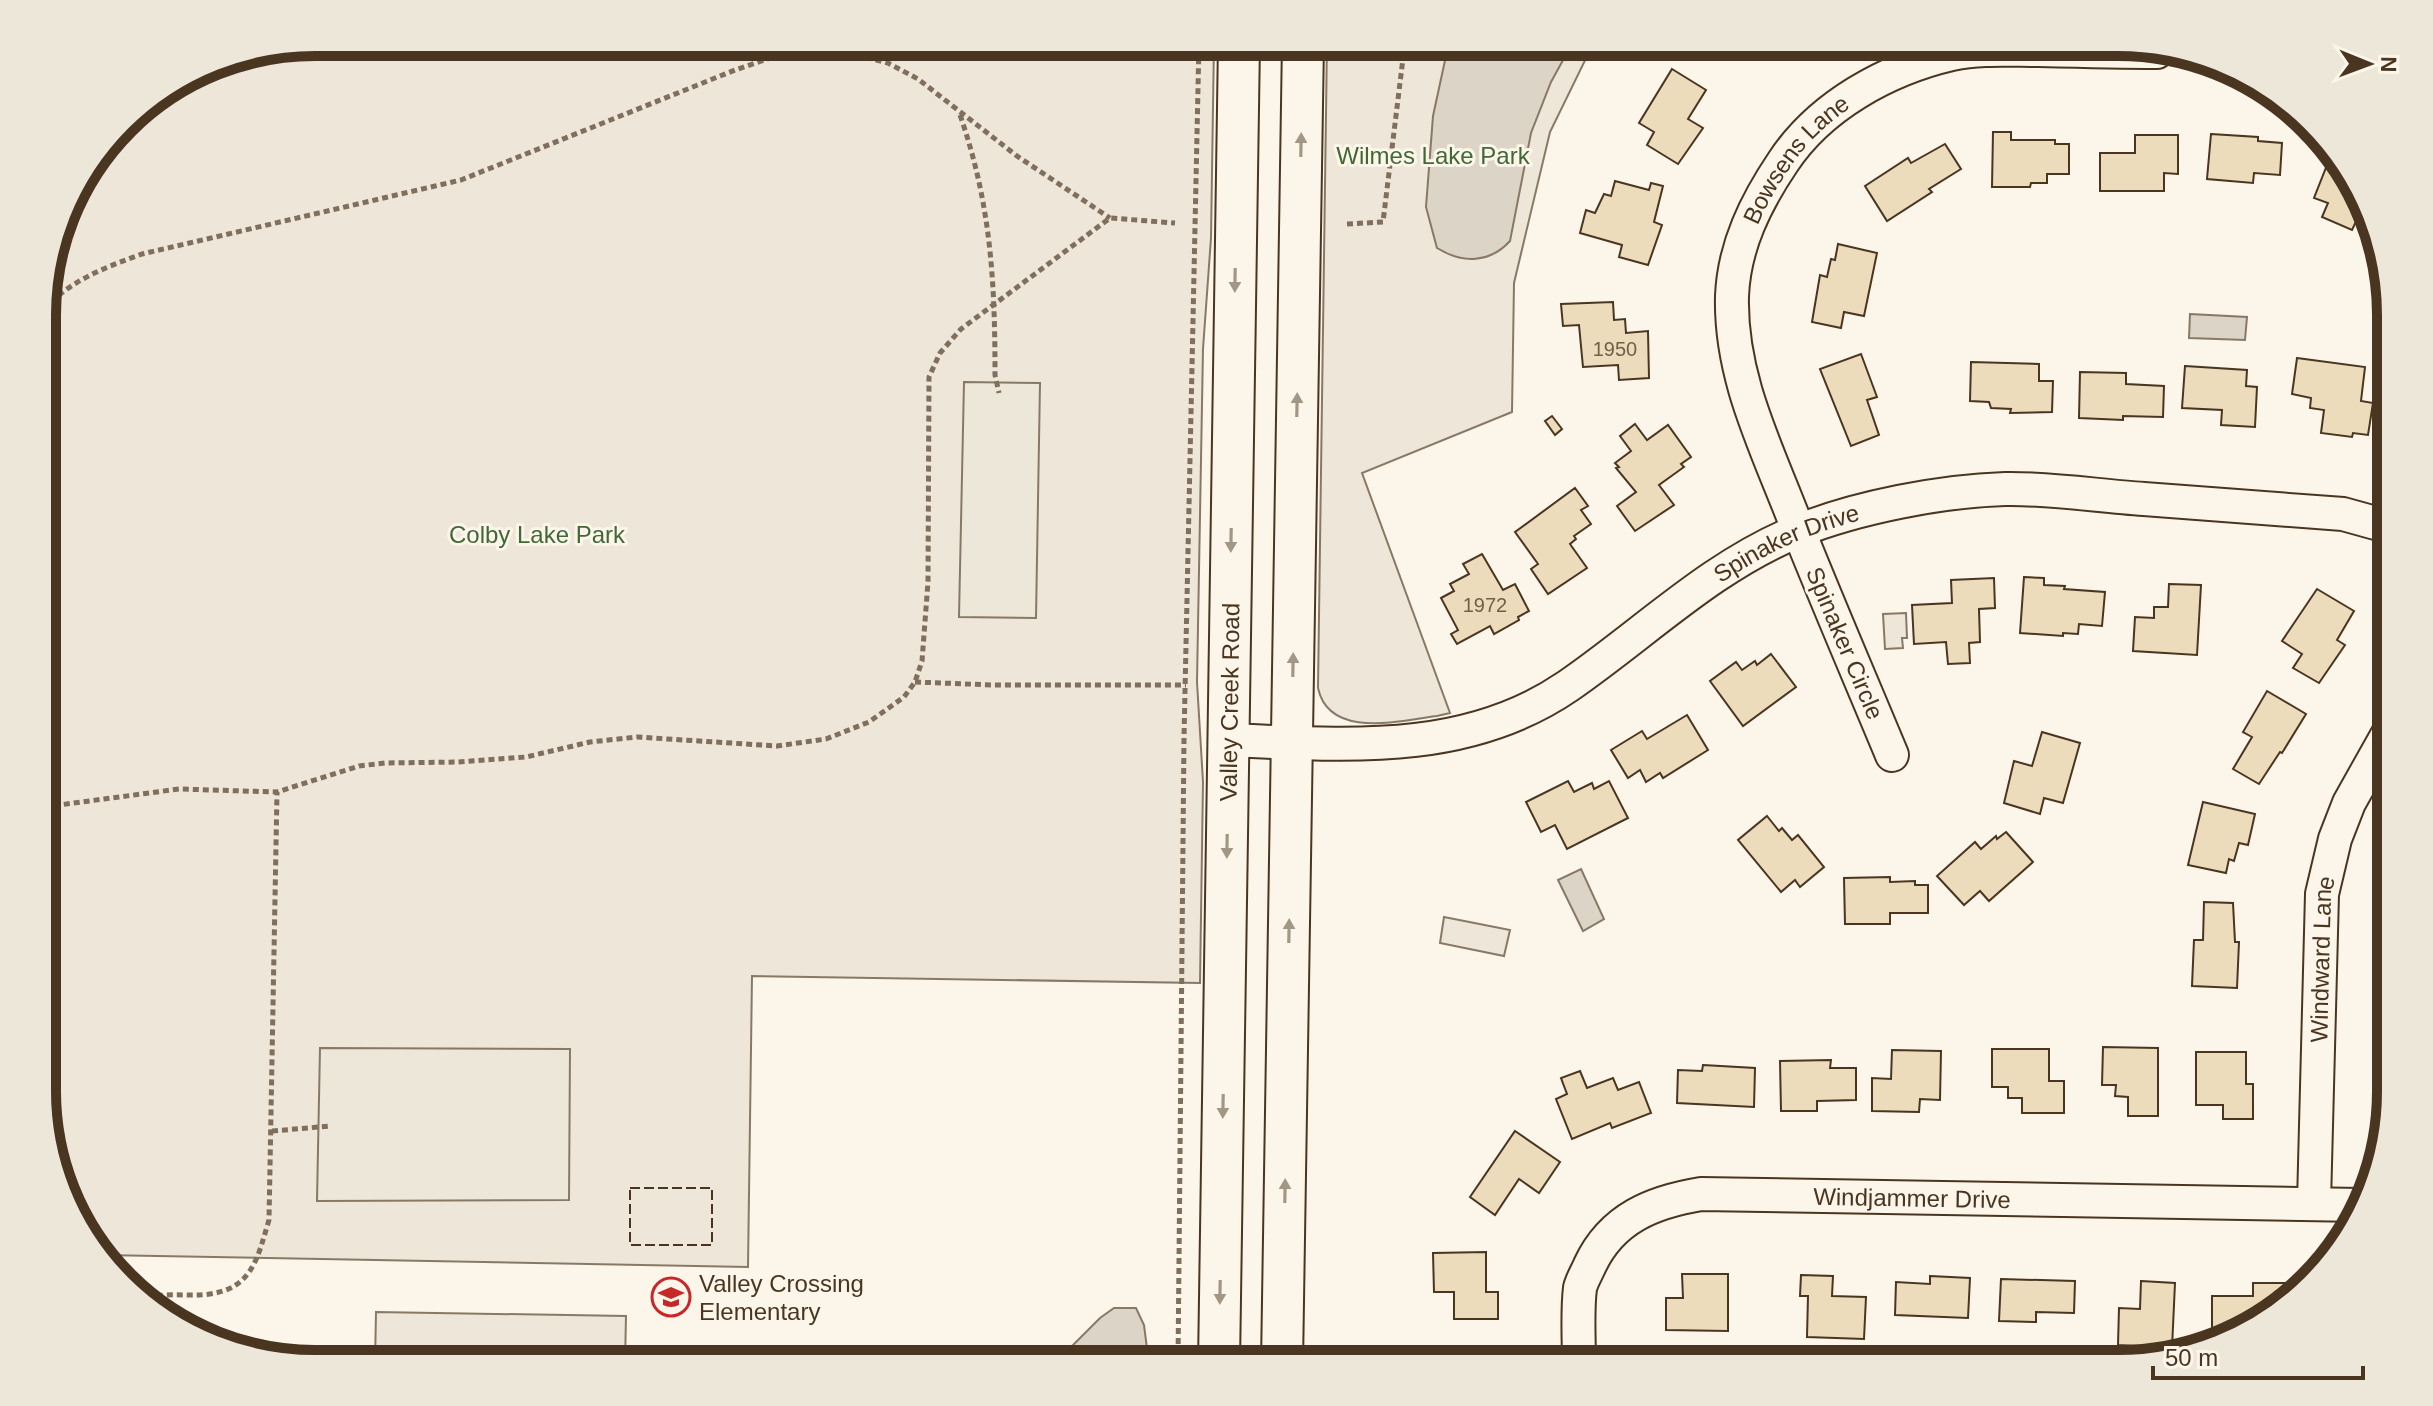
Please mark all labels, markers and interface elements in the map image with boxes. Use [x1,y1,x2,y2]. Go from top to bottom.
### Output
north arrow [2329,24,2409,104]
text: N [2376,56,2401,73]
street label: Bowsens Lane [1737,89,1854,228]
one-way arrow [1295,132,1307,157]
park label: Wilmes Lake Park [1336,142,1531,169]
one-way arrow [1229,268,1242,293]
house number: 1950 [1593,338,1637,360]
one-way arrow [1291,392,1303,417]
street label: Spinaker Drive [1708,498,1862,587]
park label: Colby Lake Park [449,521,626,548]
one-way arrow [1225,528,1238,553]
street label: Spinaker Circle [1801,563,1889,723]
house number: 1972 [1463,594,1507,616]
street label: Valley Creek Road [1214,603,1244,802]
one-way arrow [1287,652,1299,677]
one-way arrow [1220,834,1233,859]
street label: Windward Lane [2305,873,2339,1043]
one-way arrow [1283,918,1295,943]
one-way arrow [1217,1094,1229,1119]
one-way arrow [1279,1178,1291,1203]
street label: Windjammer Drive [1813,1182,2011,1213]
place label: Valley Crossing Elementary [699,1270,864,1325]
school or university icon: Valley Crossing Elementary [650,1276,692,1318]
one-way arrow [1214,1280,1226,1305]
scale bar [2153,1330,2363,1380]
text: 50 m [2165,1344,2218,1371]

